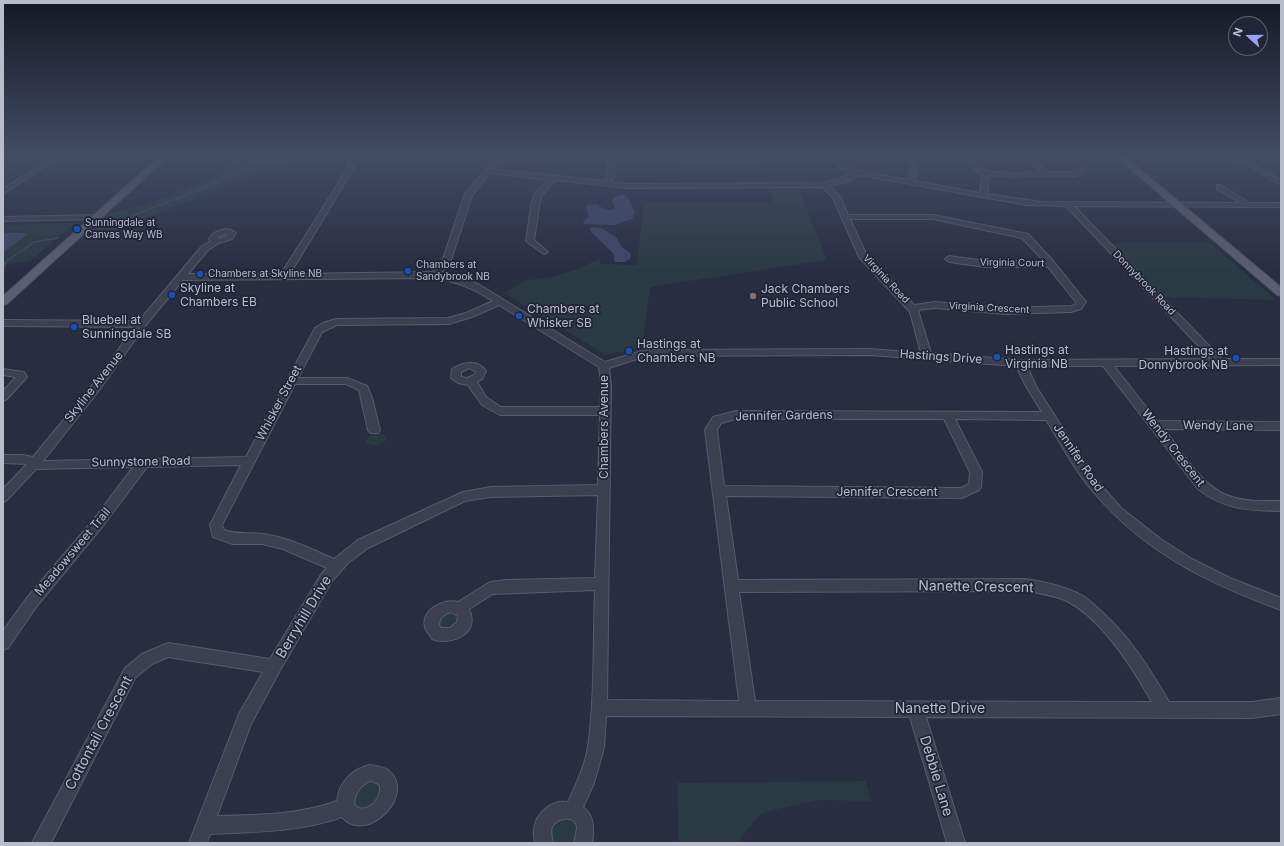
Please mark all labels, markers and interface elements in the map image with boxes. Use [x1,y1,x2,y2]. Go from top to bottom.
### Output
north arrow [1228,16,1268,56]
text: N [1230,26,1246,38]
place label: Sunningdale at Canvas Way WB [85,217,163,240]
marker: Sunningdale at Canvas Way WB [72,224,82,234]
street label: Donnybrook Road [1110,248,1178,318]
street label: Virginia Road [860,252,912,306]
street label: Virginia Court [980,256,1044,270]
place label: Chambers at Sandybrook NB [416,259,490,282]
marker: Chambers at Sandybrook NB [403,266,413,276]
place label: Chambers at Skyline NB [208,268,322,280]
marker: Chambers at Skyline NB [195,269,205,279]
place label: Skyline at Chambers EB [180,281,257,309]
place label: Jack Chambers Public School [761,282,850,310]
marker: Skyline at Chambers EB [167,290,177,300]
marker: Jack Chambers Public School [748,291,758,301]
street label: Virginia Crescent [948,300,1030,316]
place label: Chambers at Whisker SB [527,302,599,330]
marker: Chambers at Whisker SB [514,311,524,321]
place label: Bluebell at Sunningdale SB [82,313,171,341]
marker: Bluebell at Sunningdale SB [69,322,79,332]
place label: Hastings at Chambers NB [637,337,716,365]
place label: Hastings at Virginia NB [1005,343,1069,371]
place label: Hastings at Donnybrook NB [1138,344,1228,372]
marker: Hastings at Chambers NB [624,346,634,356]
street label: Hastings Drive [899,347,983,367]
street label: Skyline Avenue [62,348,126,426]
marker: Hastings at Virginia NB [992,352,1002,362]
marker: Hastings at Donnybrook NB [1231,353,1241,363]
street label: Whisker Street [253,363,305,443]
street label: Chambers Avenue [597,375,611,479]
street label: Wendy Crescent [1138,406,1208,490]
street label: Jennifer Gardens [735,408,833,424]
street label: Wendy Lane [1183,418,1253,434]
street label: Jennifer Road [1050,421,1106,495]
street label: Sunnystone Road [91,454,191,470]
street label: Jennifer Crescent [836,485,938,499]
street label: Meadowsweet Trail [32,505,114,599]
street label: Berryhill Drive [273,573,335,661]
street label: Nanette Crescent [918,578,1034,596]
street label: Cottontail Crescent [62,673,136,793]
street label: Nanette Drive [895,701,985,717]
street label: Debbie Lane [916,734,956,818]

